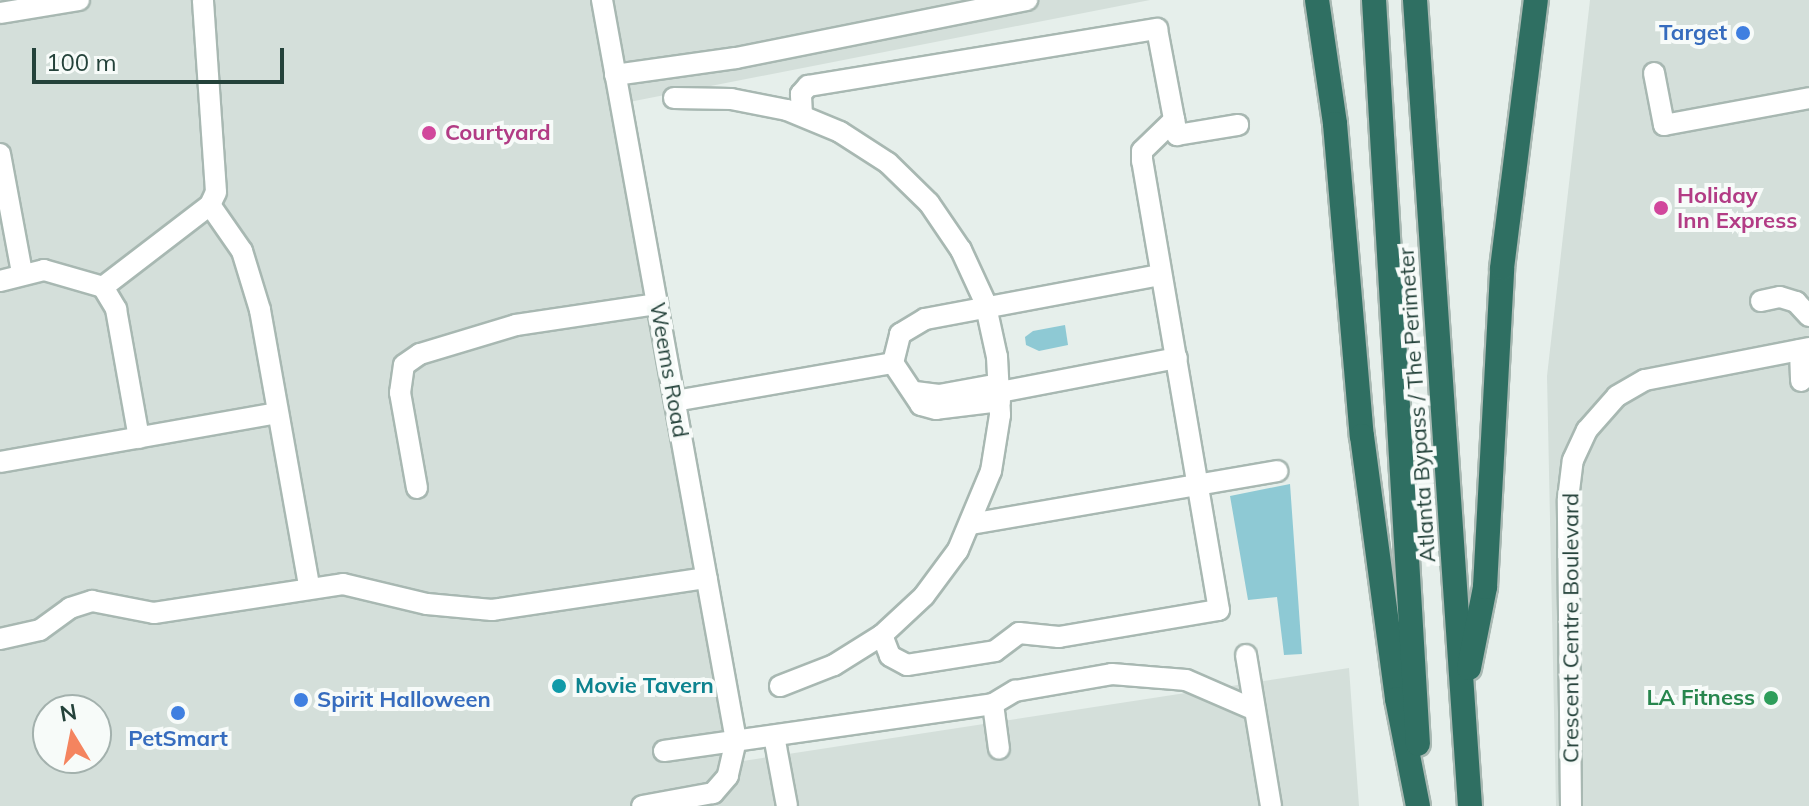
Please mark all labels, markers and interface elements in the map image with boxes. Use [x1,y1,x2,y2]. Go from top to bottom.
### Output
place label: Target [1659,20,1727,46]
marker: Target [1734,24,1752,42]
scale bar [36,32,288,82]
text: 100 m [46,47,117,77]
place label: Courtyard [445,120,551,146]
marker: Courtyard [420,124,438,142]
place label: Holiday Inn Express [1677,182,1797,234]
marker: Holiday Inn Express [1652,199,1670,217]
street label: Atlanta Bypass / The Perimeter [1393,246,1441,564]
street label: Weems Road [644,300,694,440]
street label: Crescent Centre Boulevard [1558,493,1584,763]
place label: Movie Tavern [575,673,714,699]
marker: Movie Tavern [550,677,568,695]
place label: LA Fitness [1646,685,1755,711]
place label: Spirit Halloween [317,687,491,713]
marker: LA Fitness [1762,689,1780,707]
marker: Spirit Halloween [292,691,310,709]
north arrow [32,694,112,774]
text: N [58,697,79,728]
marker: PetSmart [169,704,187,722]
place label: PetSmart [128,726,228,752]

